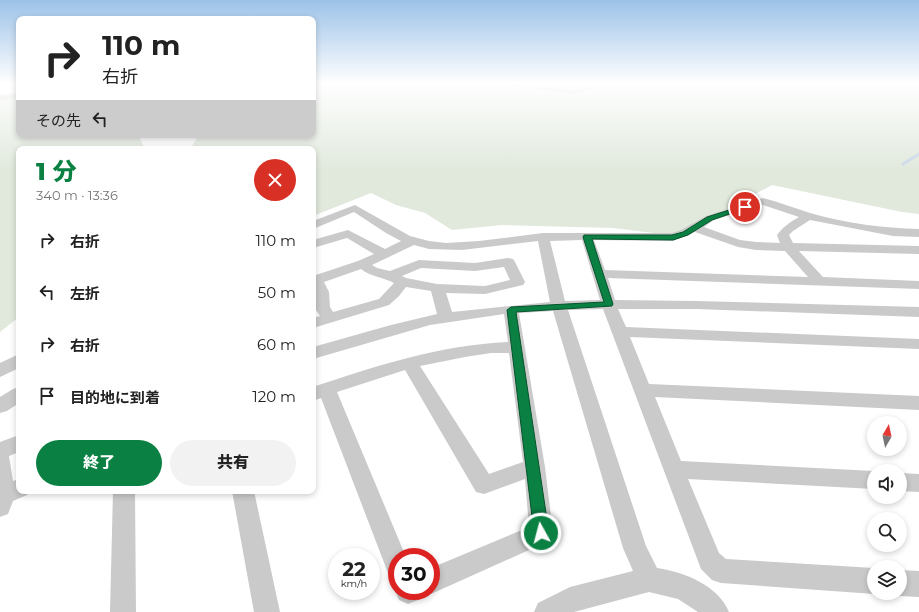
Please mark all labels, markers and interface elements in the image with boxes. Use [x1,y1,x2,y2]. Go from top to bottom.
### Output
text: 110 m [102,28,180,62]
icon: right [36,32,88,84]
text: 右折 [102,66,138,88]
icon: left [89,108,111,130]
text: その先 [36,111,81,130]
text: 1 分 [36,157,77,186]
button: close [254,159,296,201]
text: 340 m · 13:36 [36,187,118,203]
pin [728,190,762,224]
icon: arrive [734,196,756,218]
icon: right [36,229,58,251]
text: 110 m [255,231,296,250]
text: 右折 [70,232,100,251]
icon: left [36,281,58,303]
text: 50 m [258,283,296,302]
text: 左折 [70,284,100,303]
icon: right [36,333,58,355]
text: 60 m [257,335,296,354]
text: 右折 [70,336,100,355]
icon: arrive [36,385,58,407]
text: 120 m [252,387,296,406]
text: 目的地に到着 [70,388,160,407]
north arrow [867,416,907,456]
map controls [867,416,907,600]
button: 終了 [36,440,162,486]
button: 共有 [170,440,296,486]
button: sound [867,464,907,504]
position arrow [520,512,562,554]
button: search [867,512,907,552]
speed limit sign: 30 [388,548,440,600]
text: 22 [342,557,366,581]
button: layers [867,560,907,600]
text: km/h [341,577,367,590]

